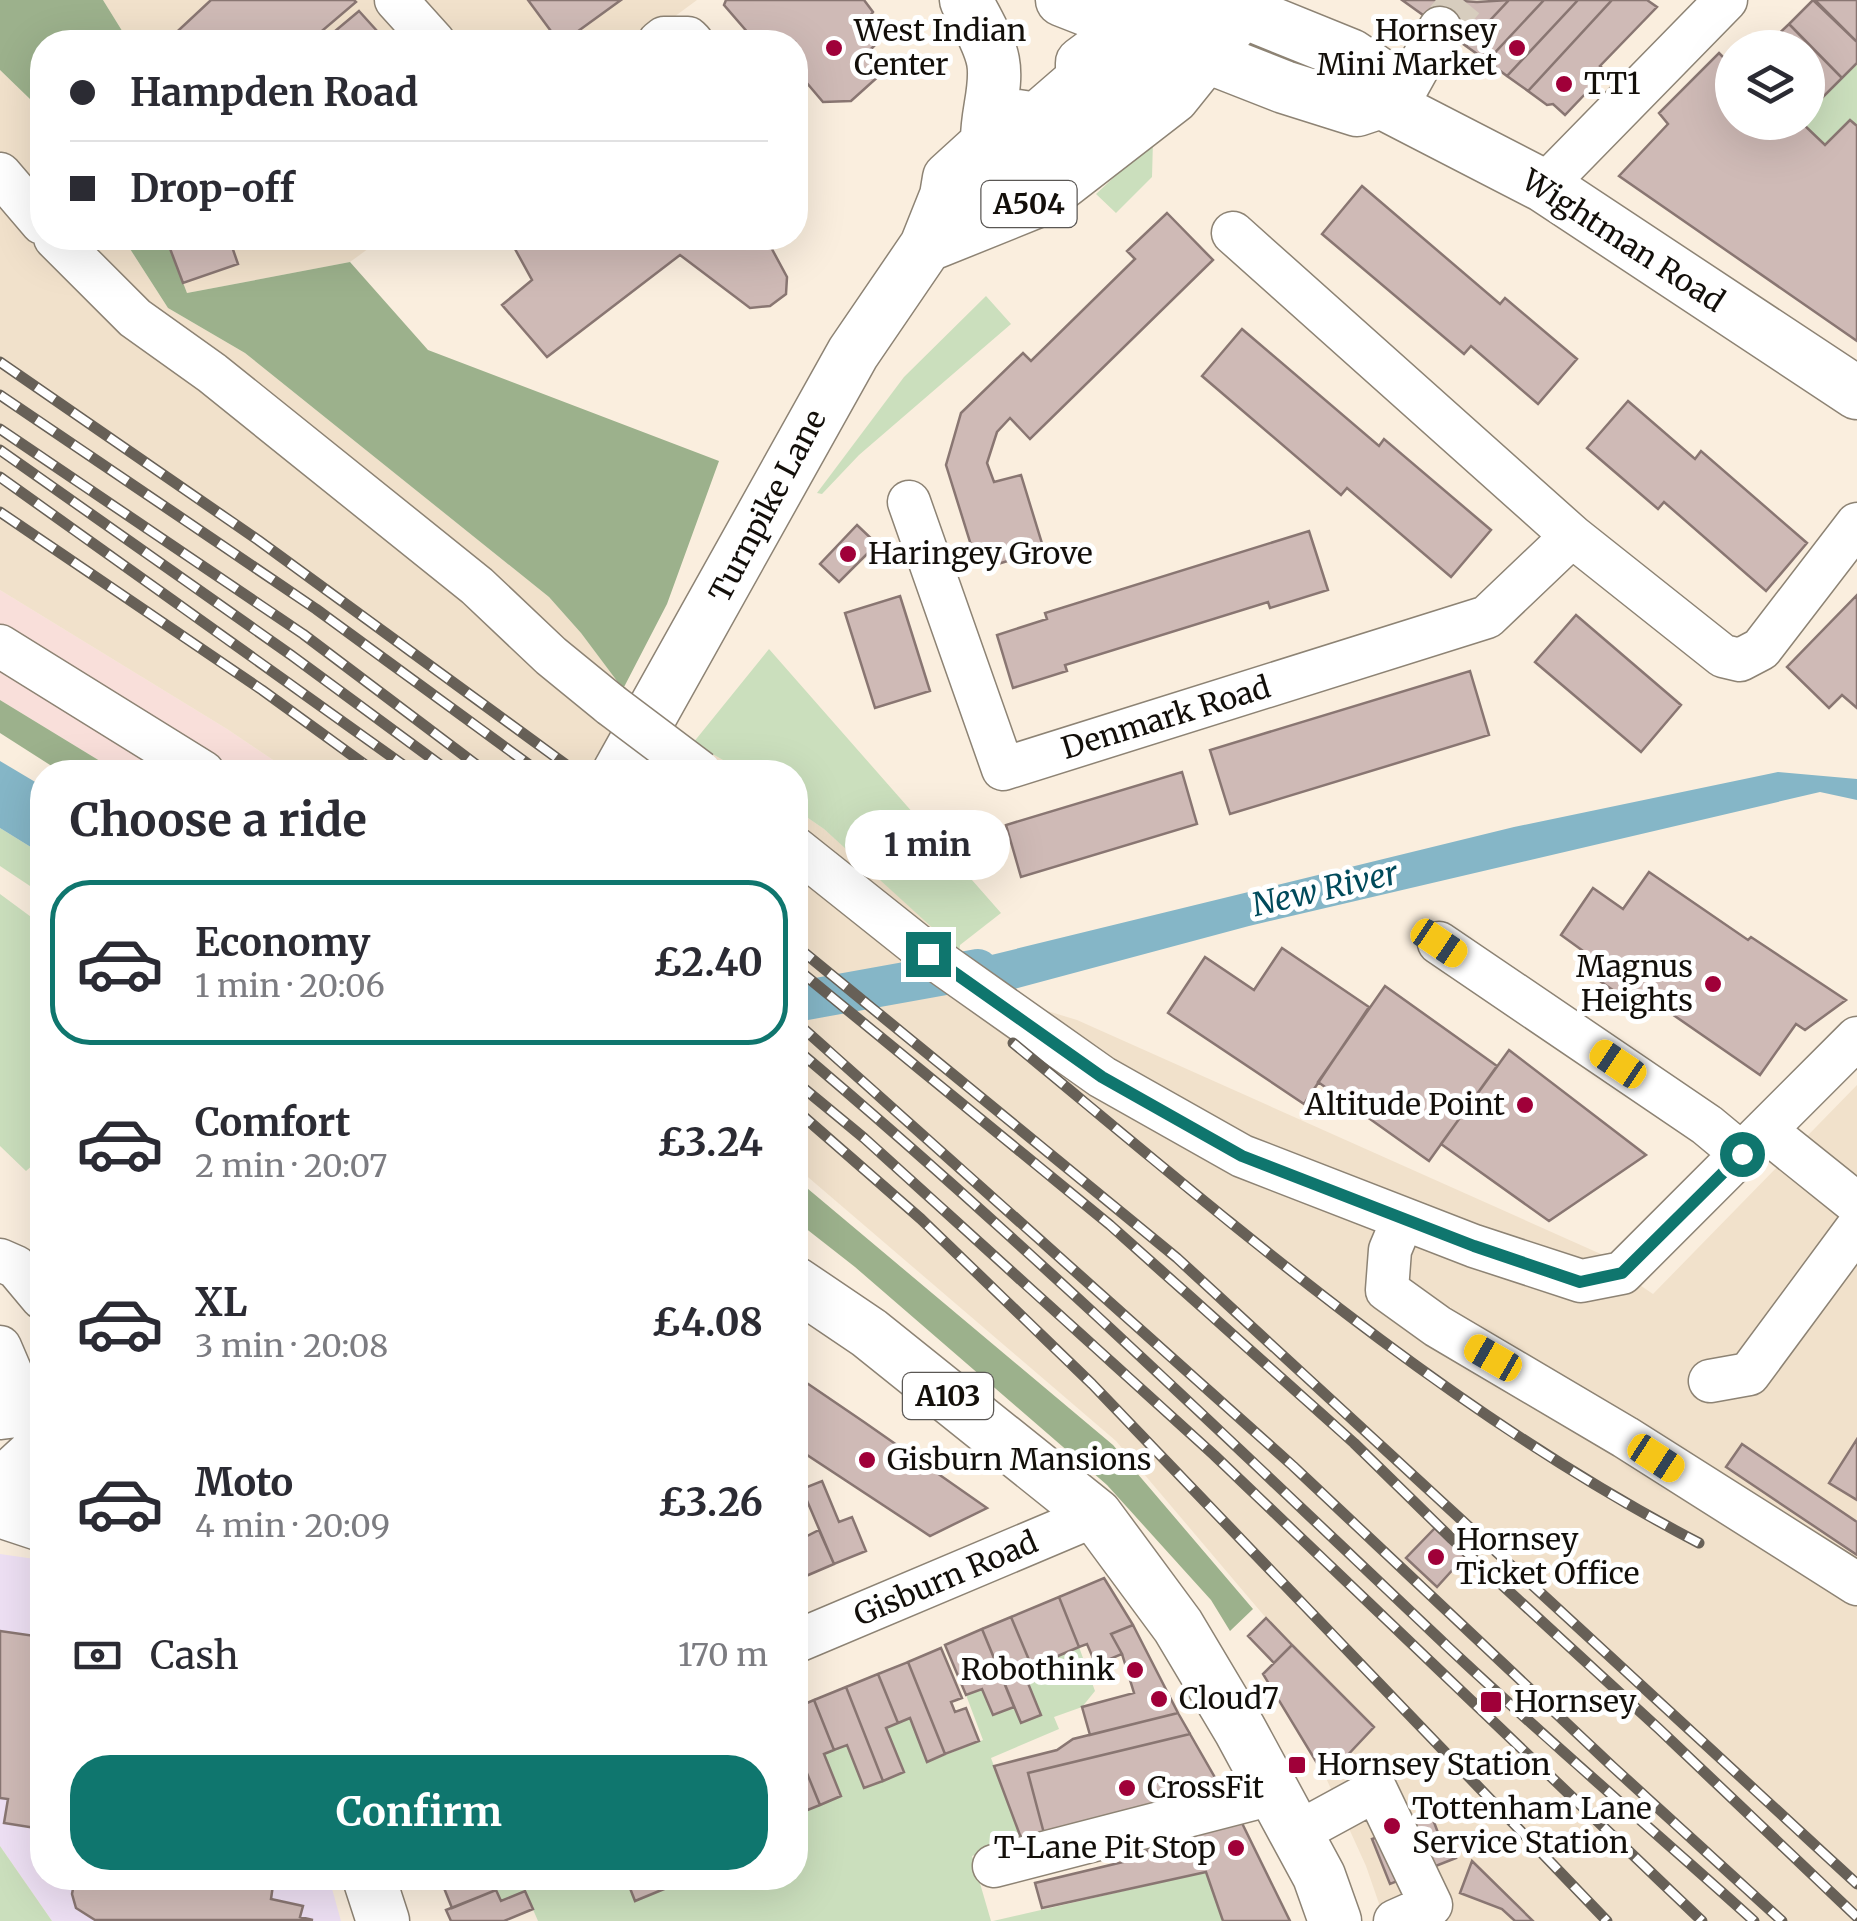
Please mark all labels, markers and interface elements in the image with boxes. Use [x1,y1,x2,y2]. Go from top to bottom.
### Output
place label: West Indian Center [853,11,1027,83]
place label: Hornsey Mini Market [1317,11,1498,83]
map controls [1715,30,1825,140]
button: layers [1715,30,1825,140]
marker: West Indian Center [823,37,845,59]
marker: Hornsey Mini Market [1506,37,1528,59]
place label: TT1 [1584,64,1641,102]
text: Hampden Road [130,69,418,116]
marker: TT1 [1553,73,1575,95]
street label: Wightman Road [1514,160,1732,320]
text: Drop-off [130,165,295,212]
road number: A504 [982,181,1076,227]
street label: Turnpike Lane [700,403,834,608]
place label: Haringey Grove [868,534,1093,572]
marker: Haringey Grove [837,543,859,565]
street label: Denmark Road [1057,667,1275,767]
text: Choose a ride [70,792,367,848]
callout: 1 min [846,809,1010,879]
text: 1 min [884,825,971,865]
water label: New River [1248,853,1403,925]
car [1406,914,1472,972]
icon: car [75,918,165,1008]
text: Economy [195,919,370,966]
route end [906,932,951,977]
text: £2.40 [653,939,763,986]
place label: Magnus Heights [1576,947,1693,1019]
text: 1 min · 20:06 [195,966,385,1006]
marker: Magnus Heights [1702,973,1724,995]
car [1585,1035,1651,1093]
place label: Altitude Point [1304,1085,1505,1123]
marker: Altitude Point [1514,1094,1536,1116]
icon: car [75,1098,165,1188]
text: Comfort [195,1099,351,1146]
text: £3.24 [657,1119,763,1166]
route start [1720,1132,1765,1177]
text: 2 min · 20:07 [195,1146,388,1186]
icon: car [75,1278,165,1368]
text: XL [195,1279,247,1326]
text: £4.08 [652,1299,763,1346]
text: 3 min · 20:08 [195,1326,388,1366]
car [1460,1330,1526,1386]
road number: A103 [903,1373,993,1419]
car [1623,1429,1689,1487]
place label: Gisburn Mansions [887,1440,1152,1478]
marker: Gisburn Mansions [856,1449,878,1471]
icon: car [75,1458,165,1548]
text: Moto [195,1459,293,1506]
text: £3.26 [658,1479,763,1526]
text: 4 min · 20:09 [195,1506,390,1546]
place label: Hornsey Ticket Office [1456,1520,1639,1592]
street label: Gisburn Road [848,1522,1043,1634]
marker: Hornsey Ticket Office [1425,1546,1447,1568]
icon: cash [70,1628,125,1683]
text: Cash [150,1632,239,1679]
text: 170 m [678,1635,768,1675]
place label: Robothink [961,1650,1115,1688]
marker: Robothink [1124,1659,1146,1681]
place label: Cloud7 [1179,1679,1279,1717]
place label: Hornsey [1514,1682,1637,1720]
marker: Cloud7 [1148,1688,1170,1710]
marker: Hornsey [1478,1689,1504,1715]
place label: Hornsey Station [1317,1745,1551,1783]
marker: Hornsey Station [1286,1754,1308,1776]
button: Confirm [70,1755,768,1870]
place label: CrossFit [1147,1768,1264,1806]
marker: CrossFit [1116,1777,1138,1799]
place label: Tottenham Lane Service Station [1412,1789,1652,1861]
marker: Tottenham Lane Service Station [1381,1815,1403,1837]
place label: T-Lane Pit Stop [994,1828,1216,1866]
marker: T-Lane Pit Stop [1225,1837,1247,1859]

